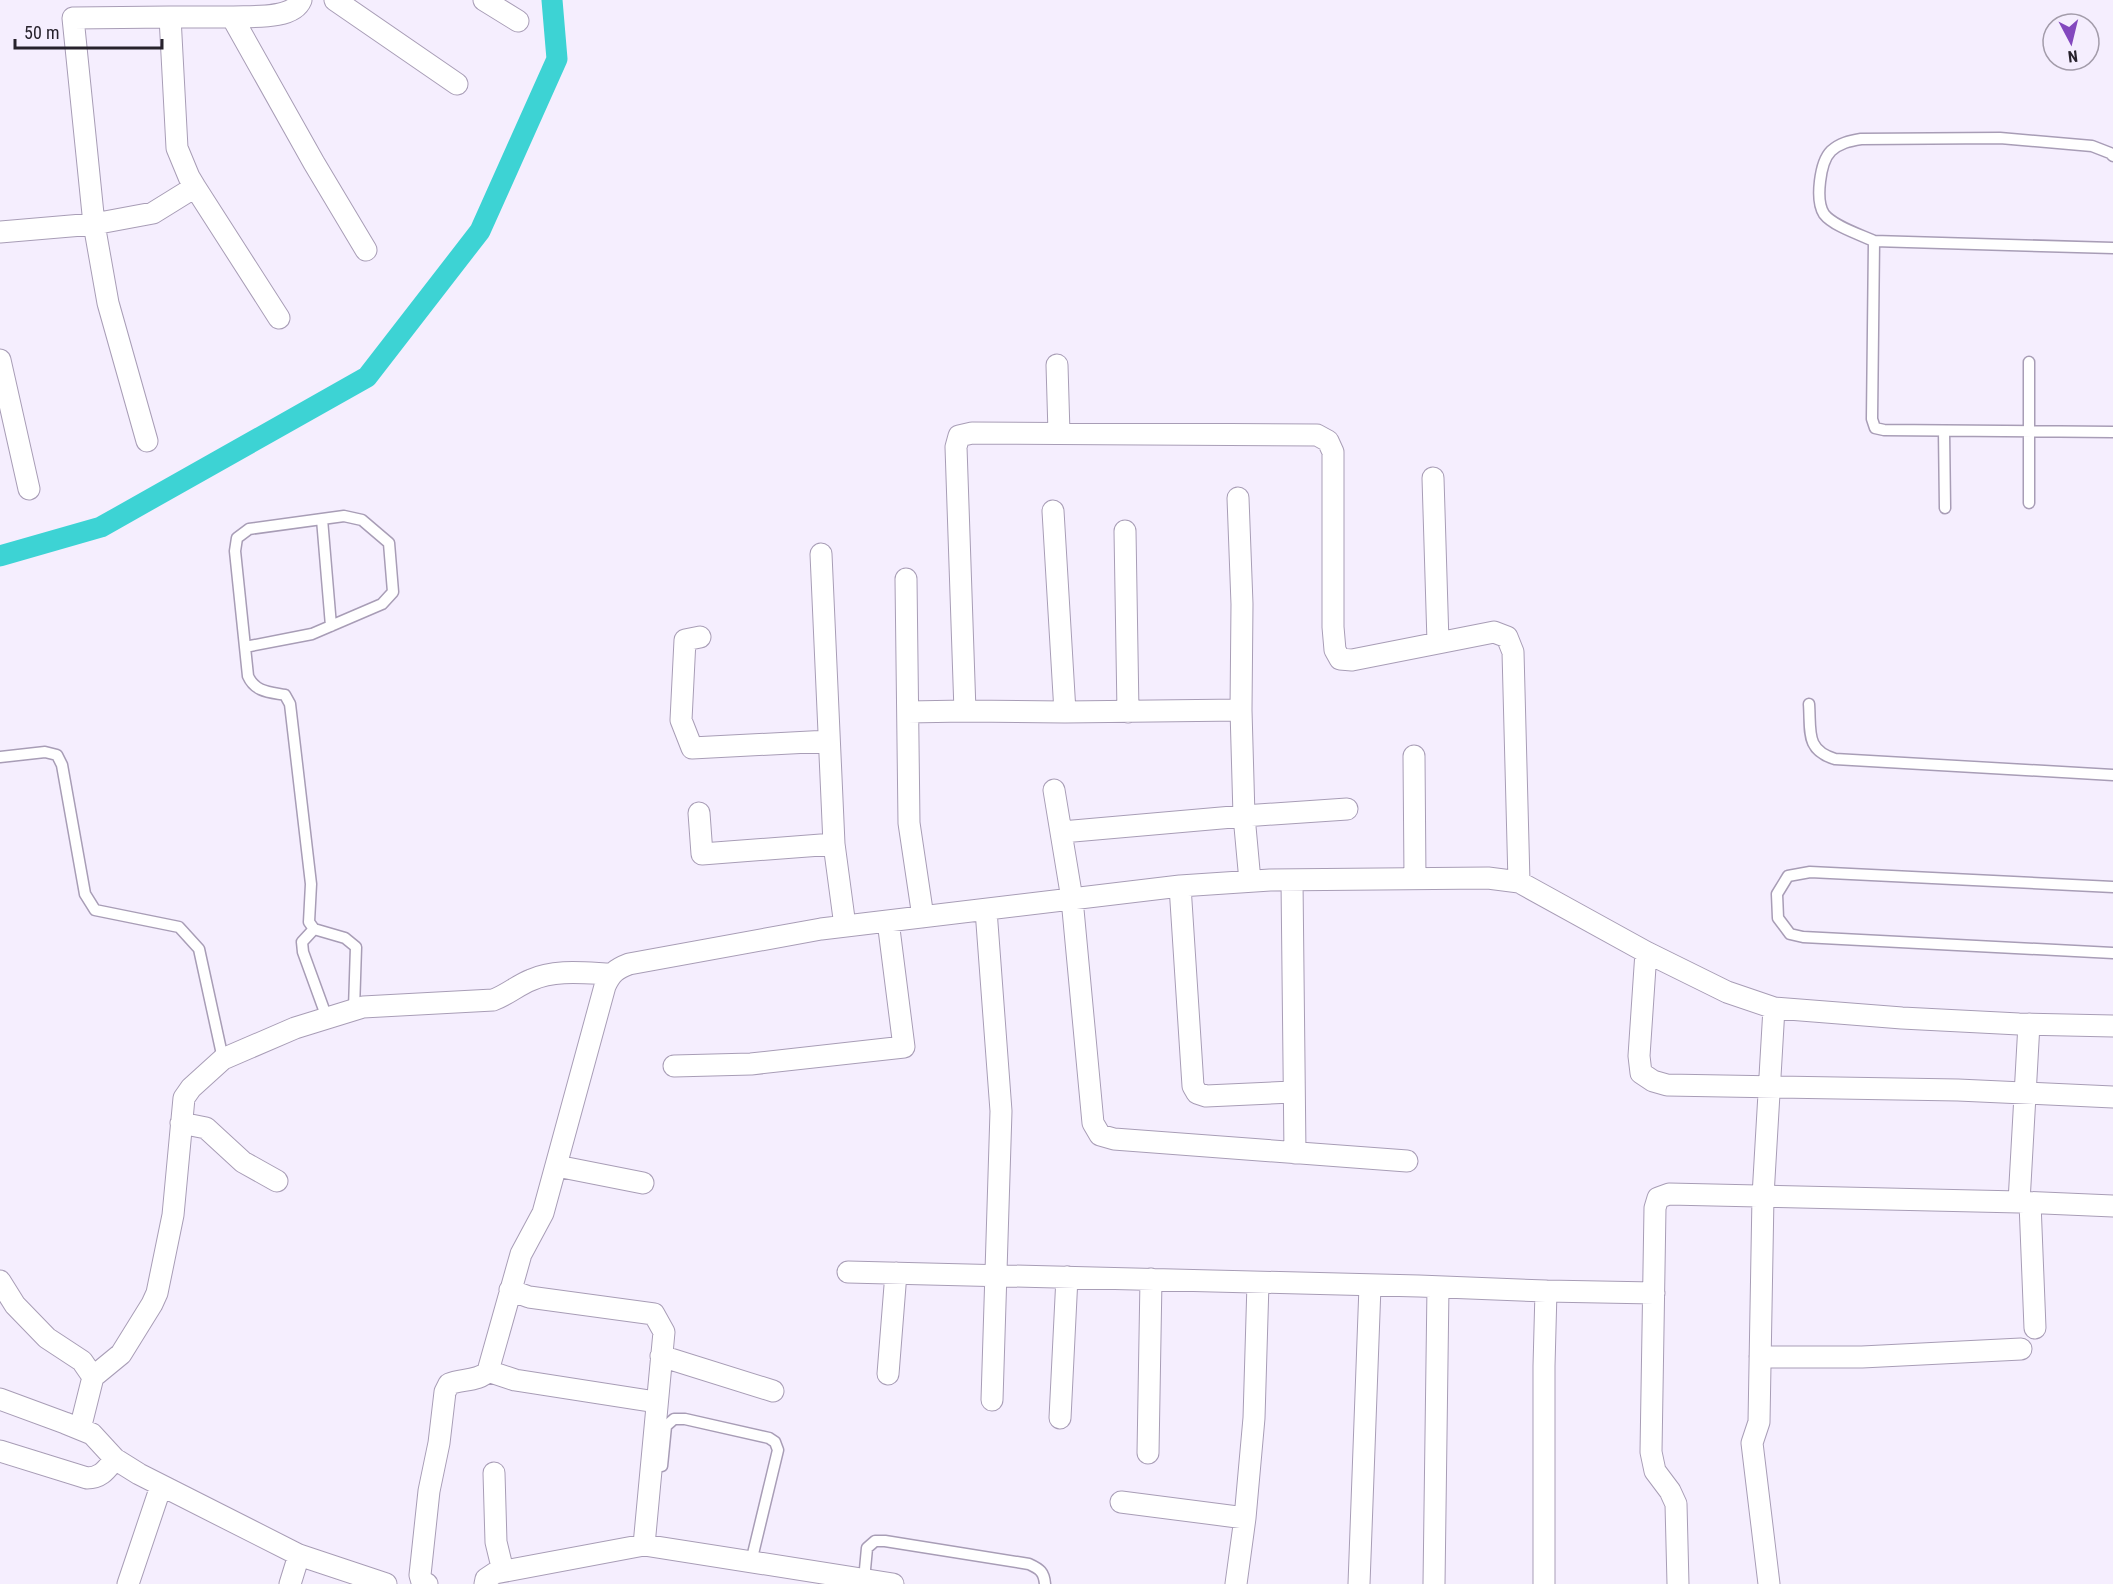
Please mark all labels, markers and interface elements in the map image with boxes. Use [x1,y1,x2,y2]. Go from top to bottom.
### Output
scale bar [15,12,162,50]
north arrow [2041,12,2101,72]
text: 50 m [24,22,59,43]
text: N [2067,46,2079,66]

